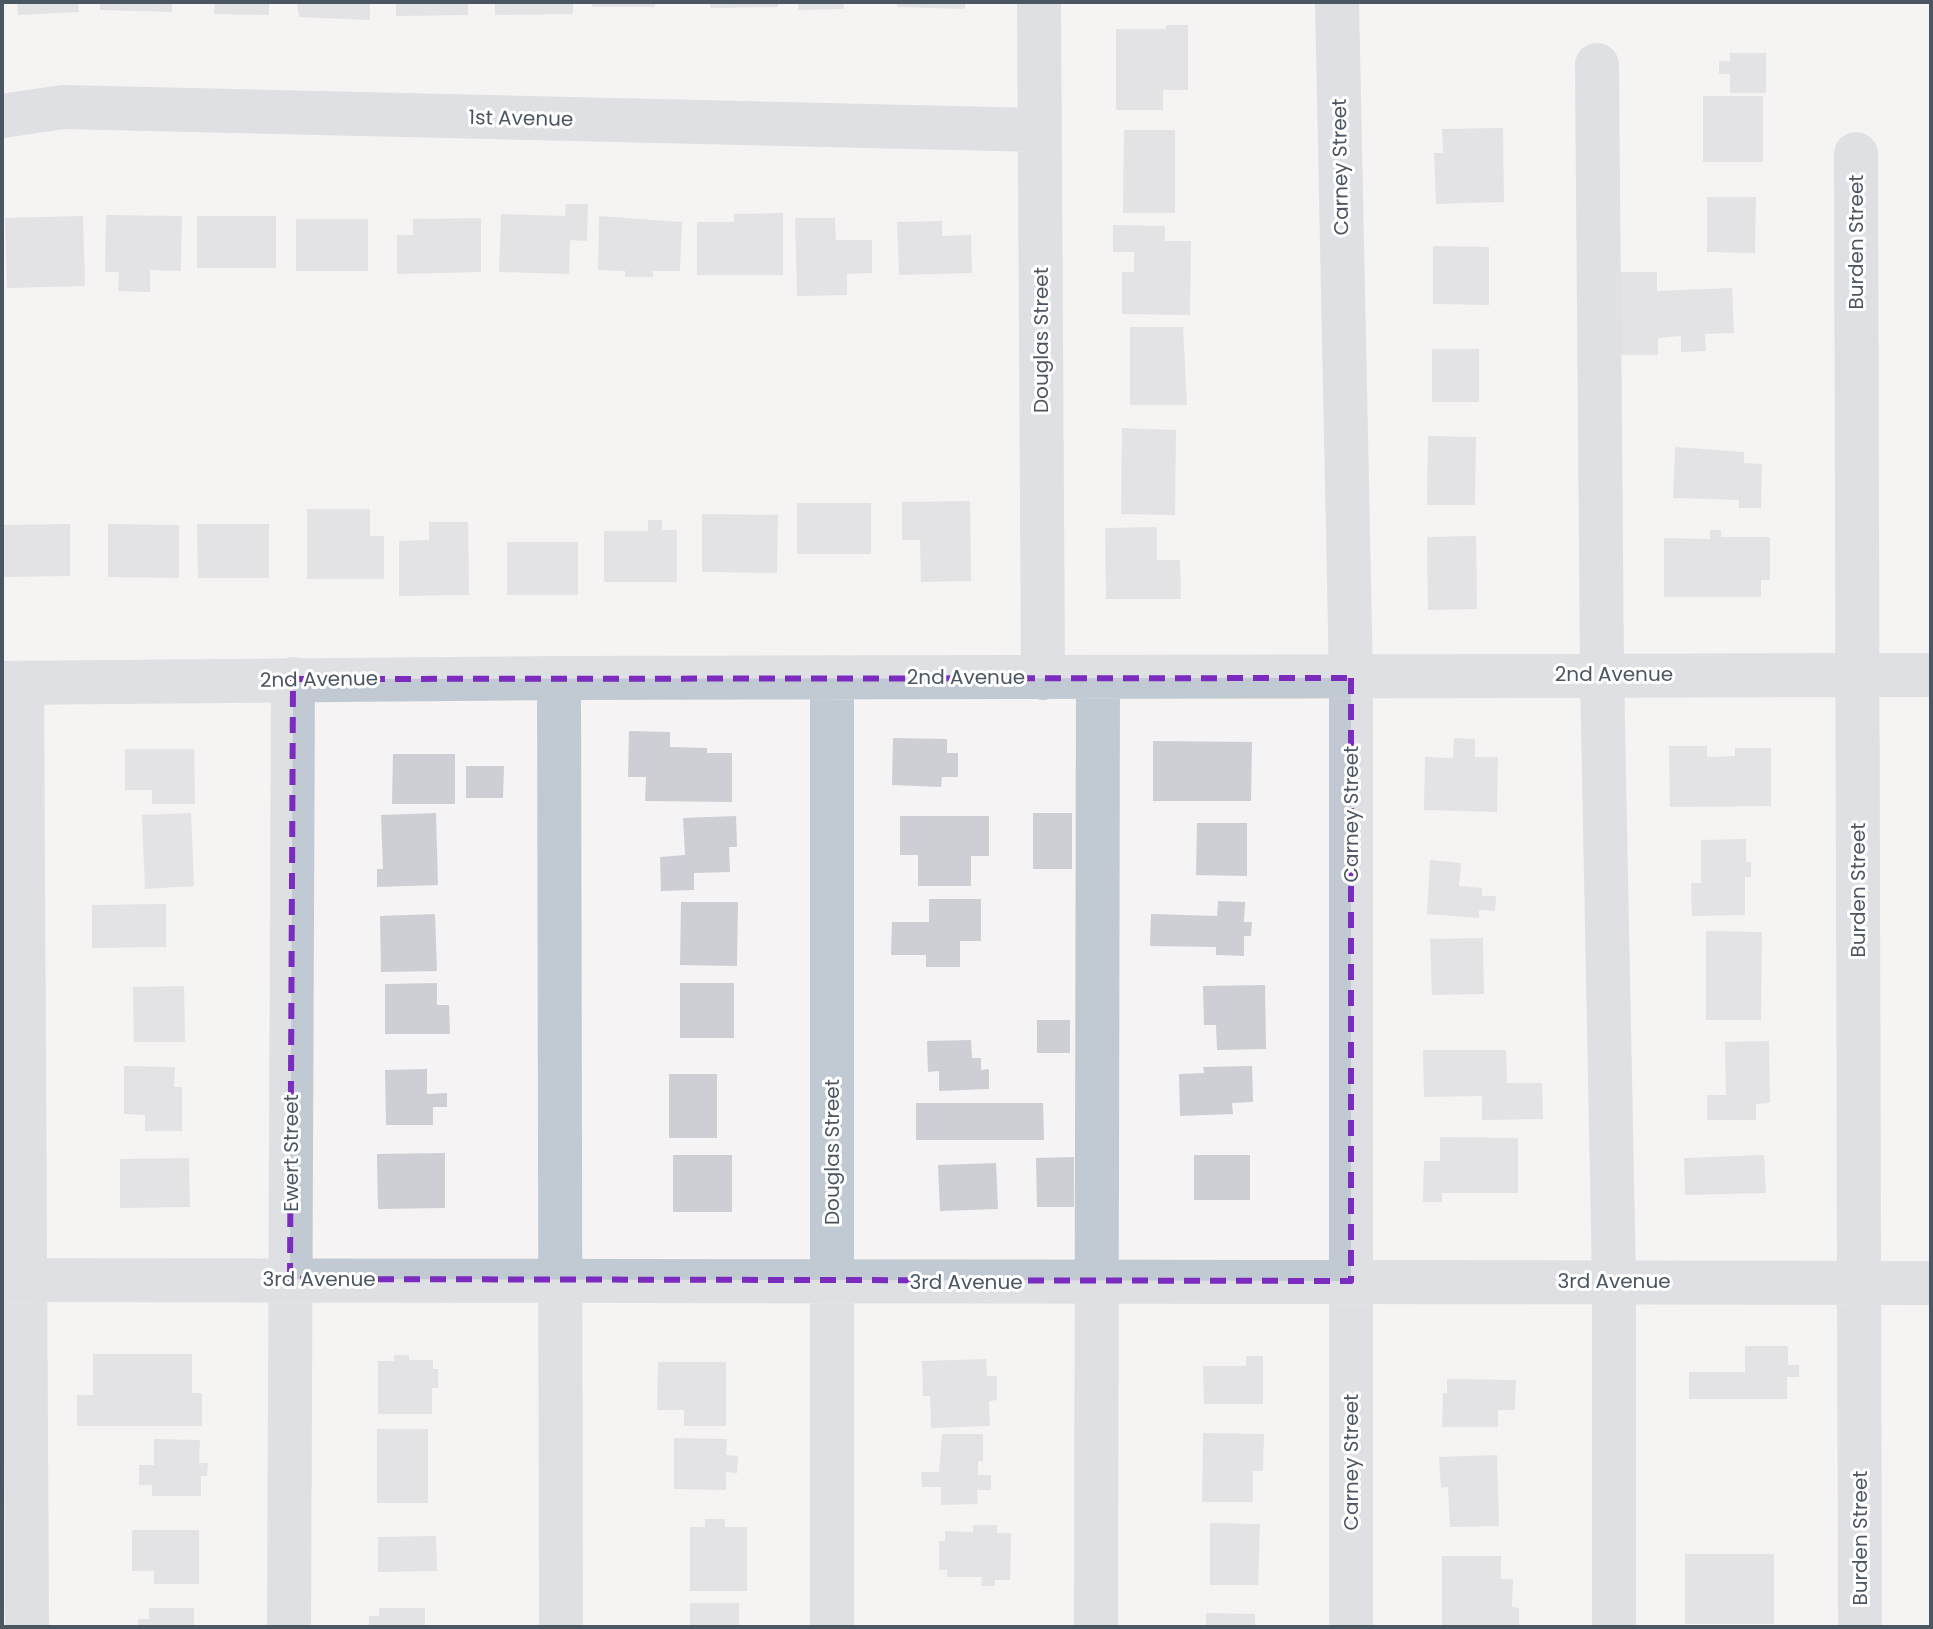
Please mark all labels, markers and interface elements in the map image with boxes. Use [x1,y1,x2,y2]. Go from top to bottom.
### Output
street label: Carney Street [1325,98,1355,236]
street label: 1st Avenue [468,103,574,133]
street label: Burden Street [1842,174,1870,310]
street label: Douglas Street [1027,267,1055,413]
street label: 2nd Avenue [1555,660,1673,688]
street label: 2nd Avenue [907,663,1025,691]
street label: 2nd Avenue [260,664,378,694]
street label: Carney Street [1337,746,1365,882]
street label: Burden Street [1844,822,1872,958]
street label: Douglas Street [818,1079,846,1225]
street label: Ewert Street [277,1094,305,1212]
street label: 3rd Avenue [262,1265,376,1293]
street label: 3rd Avenue [1557,1267,1671,1295]
street label: 3rd Avenue [909,1268,1023,1296]
street label: Carney Street [1337,1394,1365,1530]
street label: Burden Street [1846,1470,1874,1606]

